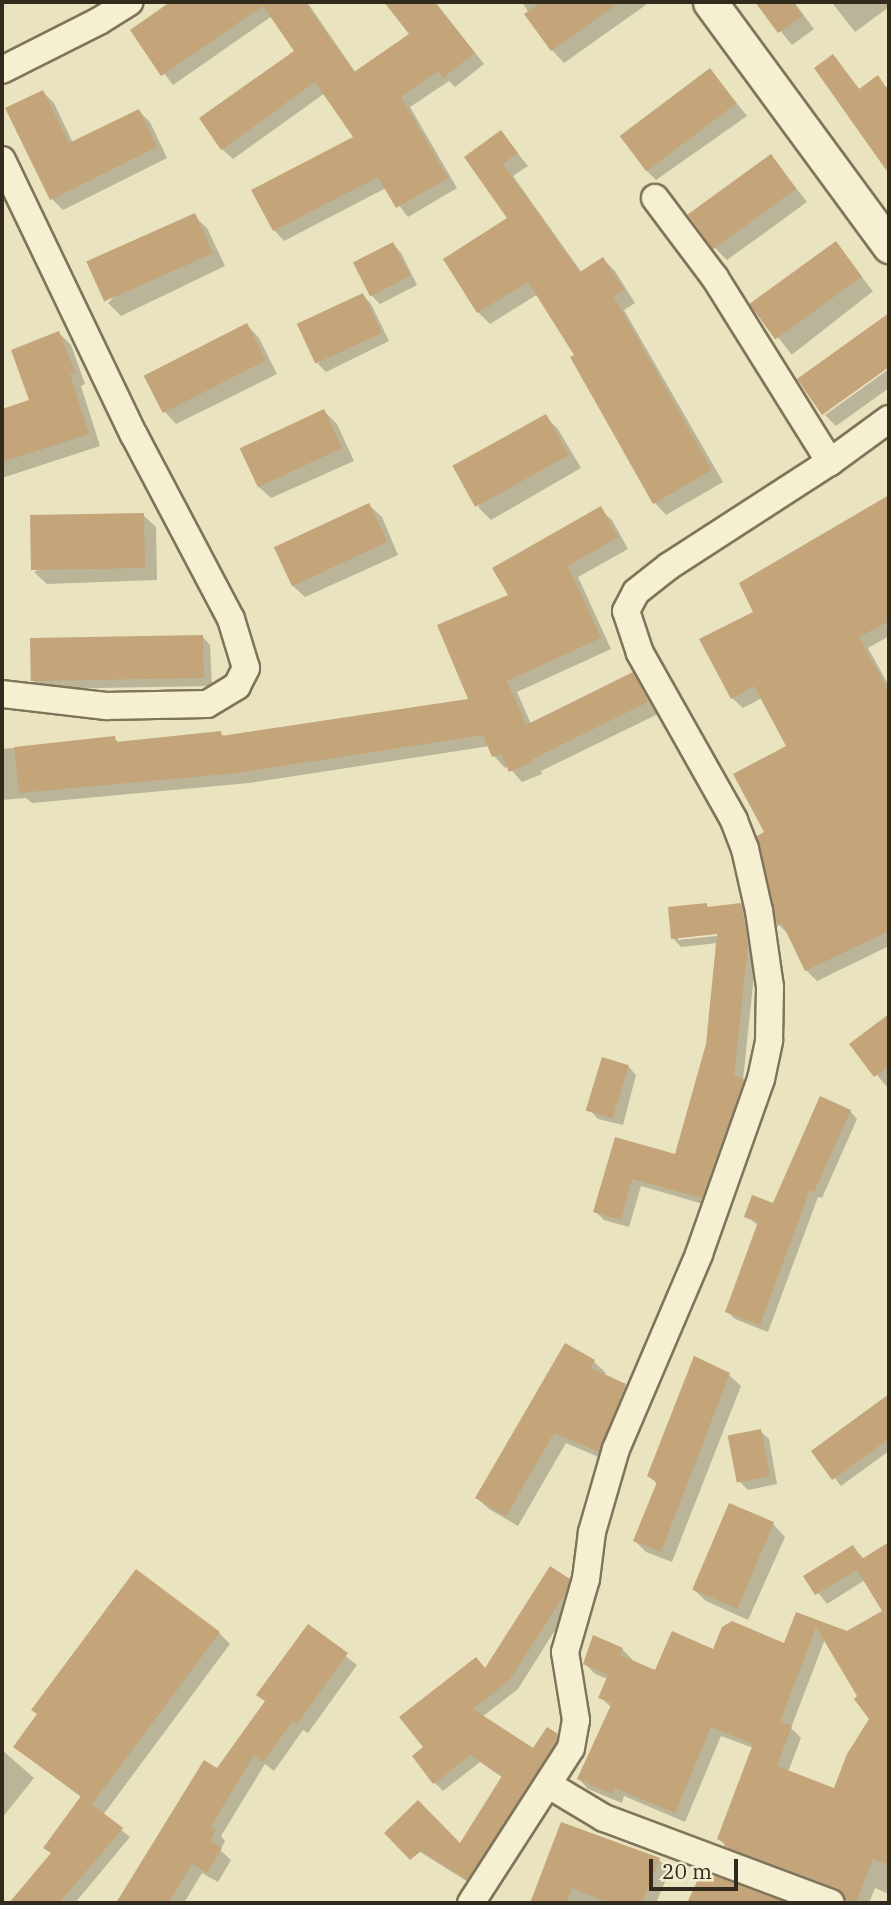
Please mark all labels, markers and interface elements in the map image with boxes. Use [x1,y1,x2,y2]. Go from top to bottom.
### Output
scale bar [653,1846,742,1890]
text: 20 m [662,1857,712,1885]

